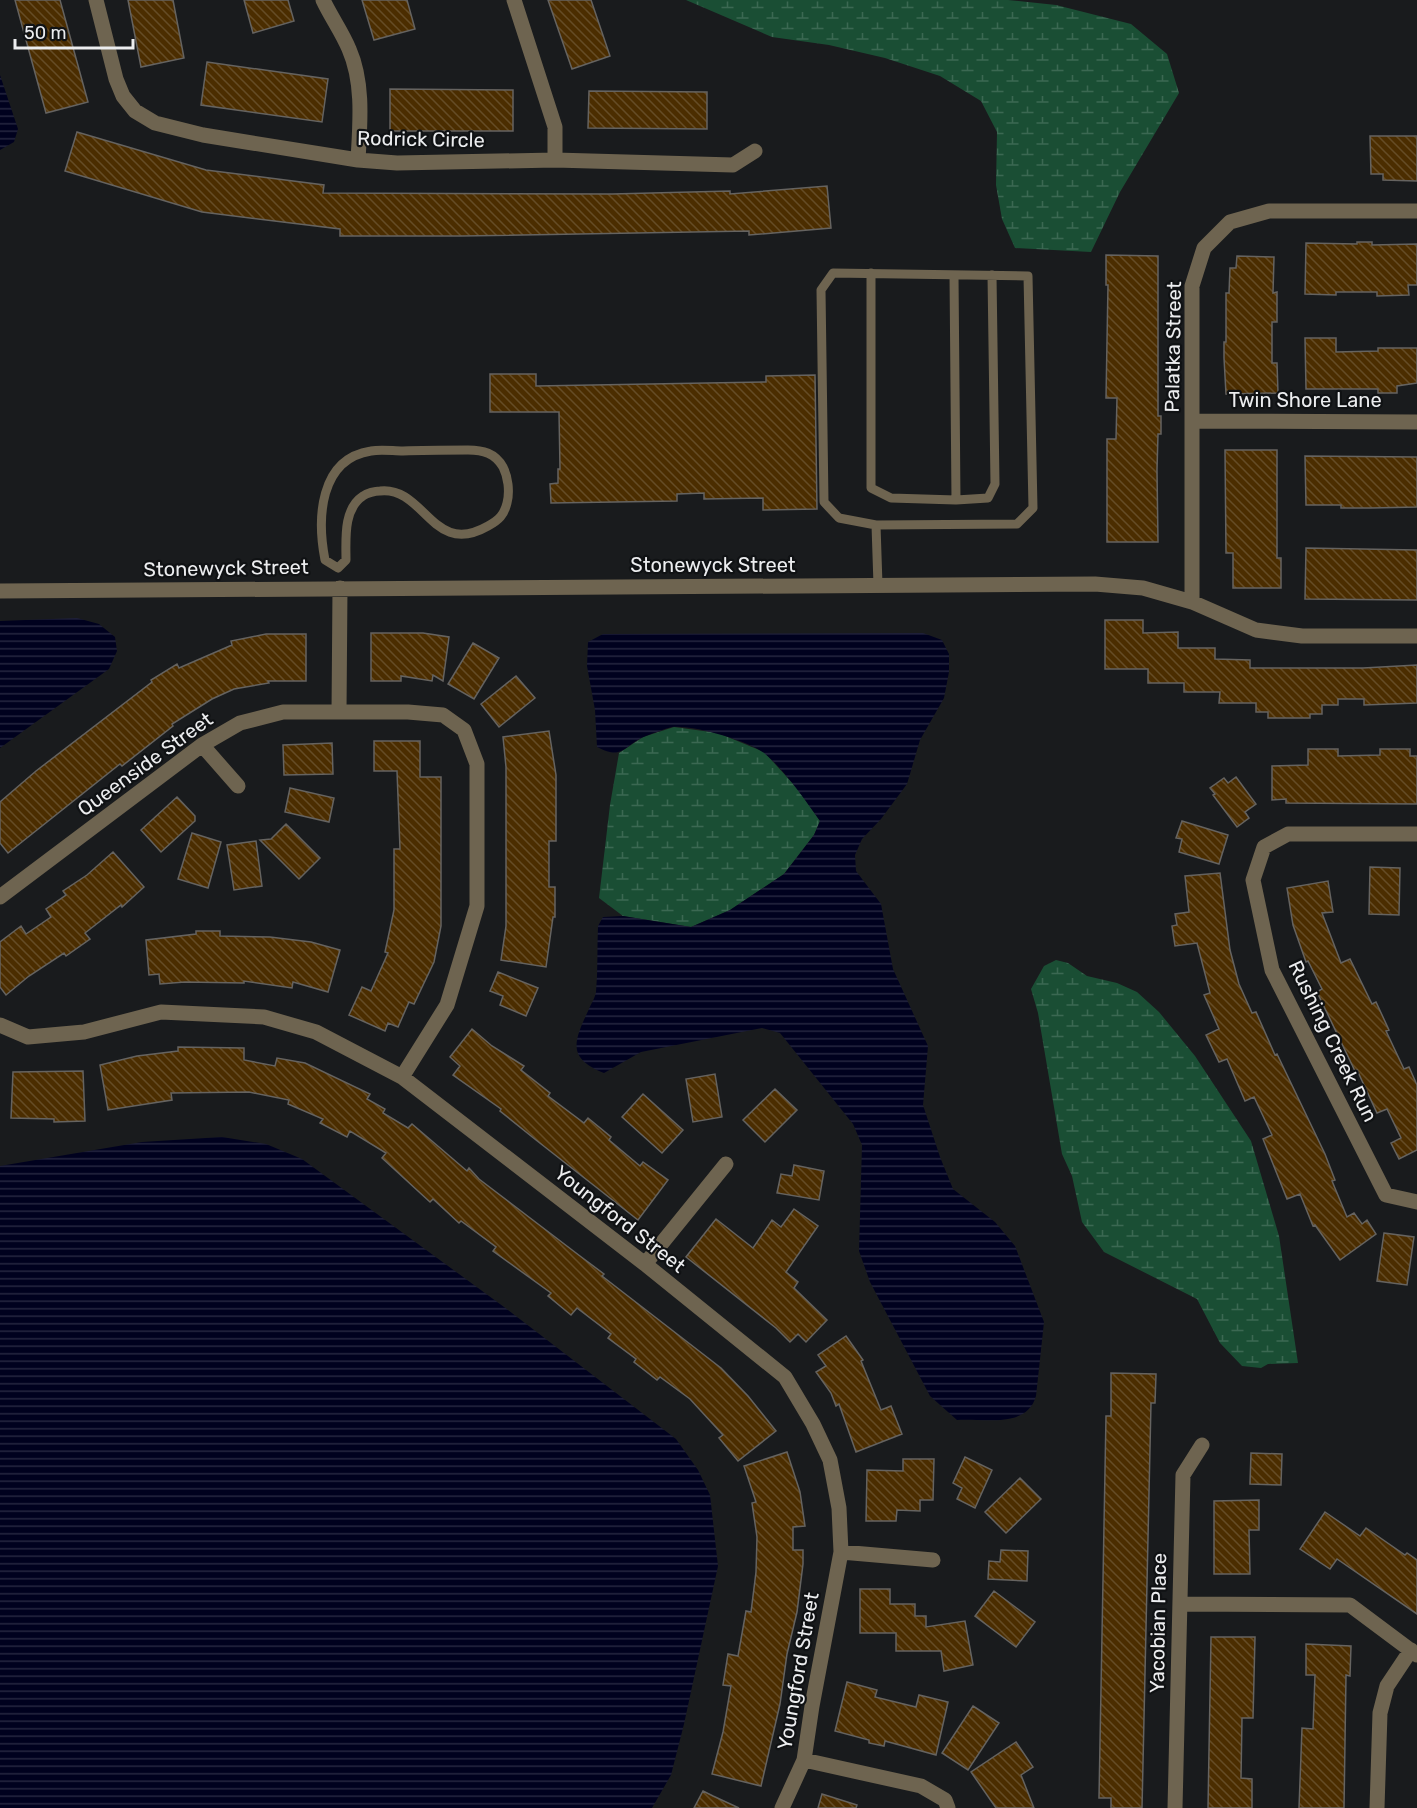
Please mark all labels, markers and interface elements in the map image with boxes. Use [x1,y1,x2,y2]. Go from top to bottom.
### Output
scale bar [15,12,134,50]
text: 50 m [24,22,67,44]
street label: Rodrick Circle [357,126,485,152]
street label: Palatka Street [1160,281,1186,413]
street label: Twin Shore Lane [1228,388,1382,412]
street label: Stonewyck Street [630,553,796,577]
street label: Stonewyck Street [143,555,309,581]
street label: Queenside Street [73,707,217,821]
street label: Rushing Creek Run [1283,956,1383,1126]
street label: Youngford Street [550,1160,690,1278]
street label: Yacobian Place [1145,1553,1171,1693]
street label: Youngford Street [772,1590,824,1752]

